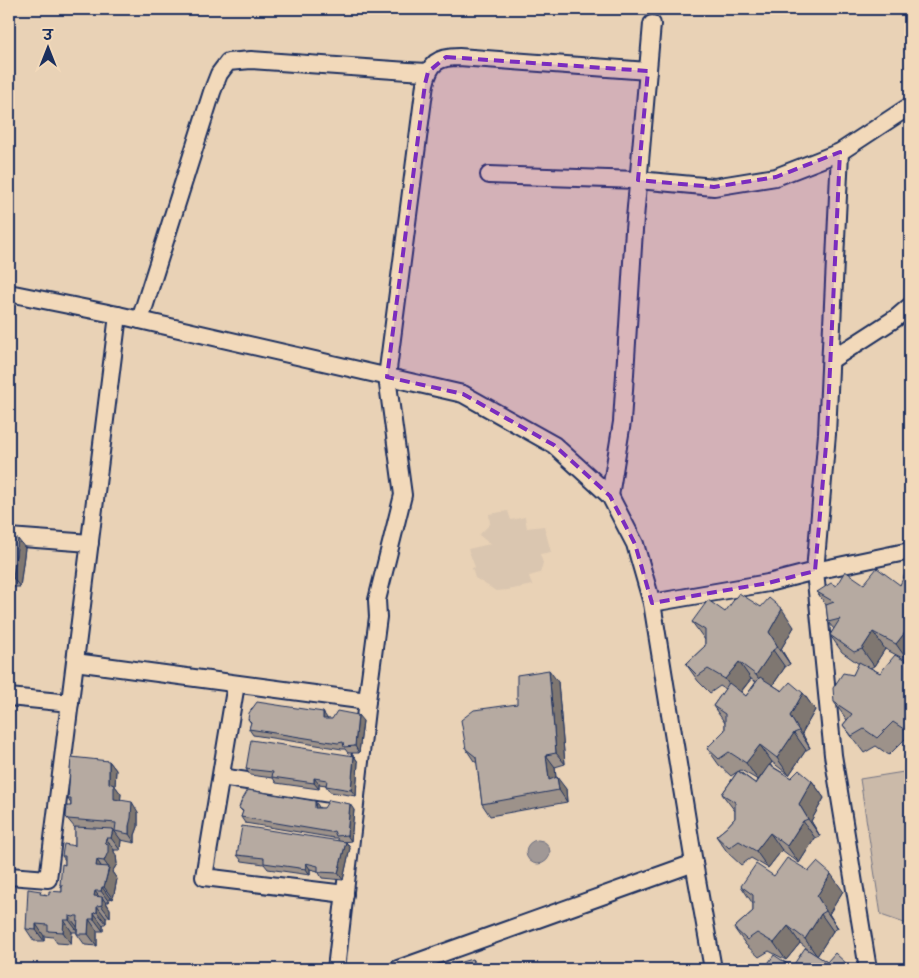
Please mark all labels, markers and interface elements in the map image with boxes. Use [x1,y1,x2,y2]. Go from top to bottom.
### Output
north arrow [22,22,72,72]
text: उ [41,25,54,44]

